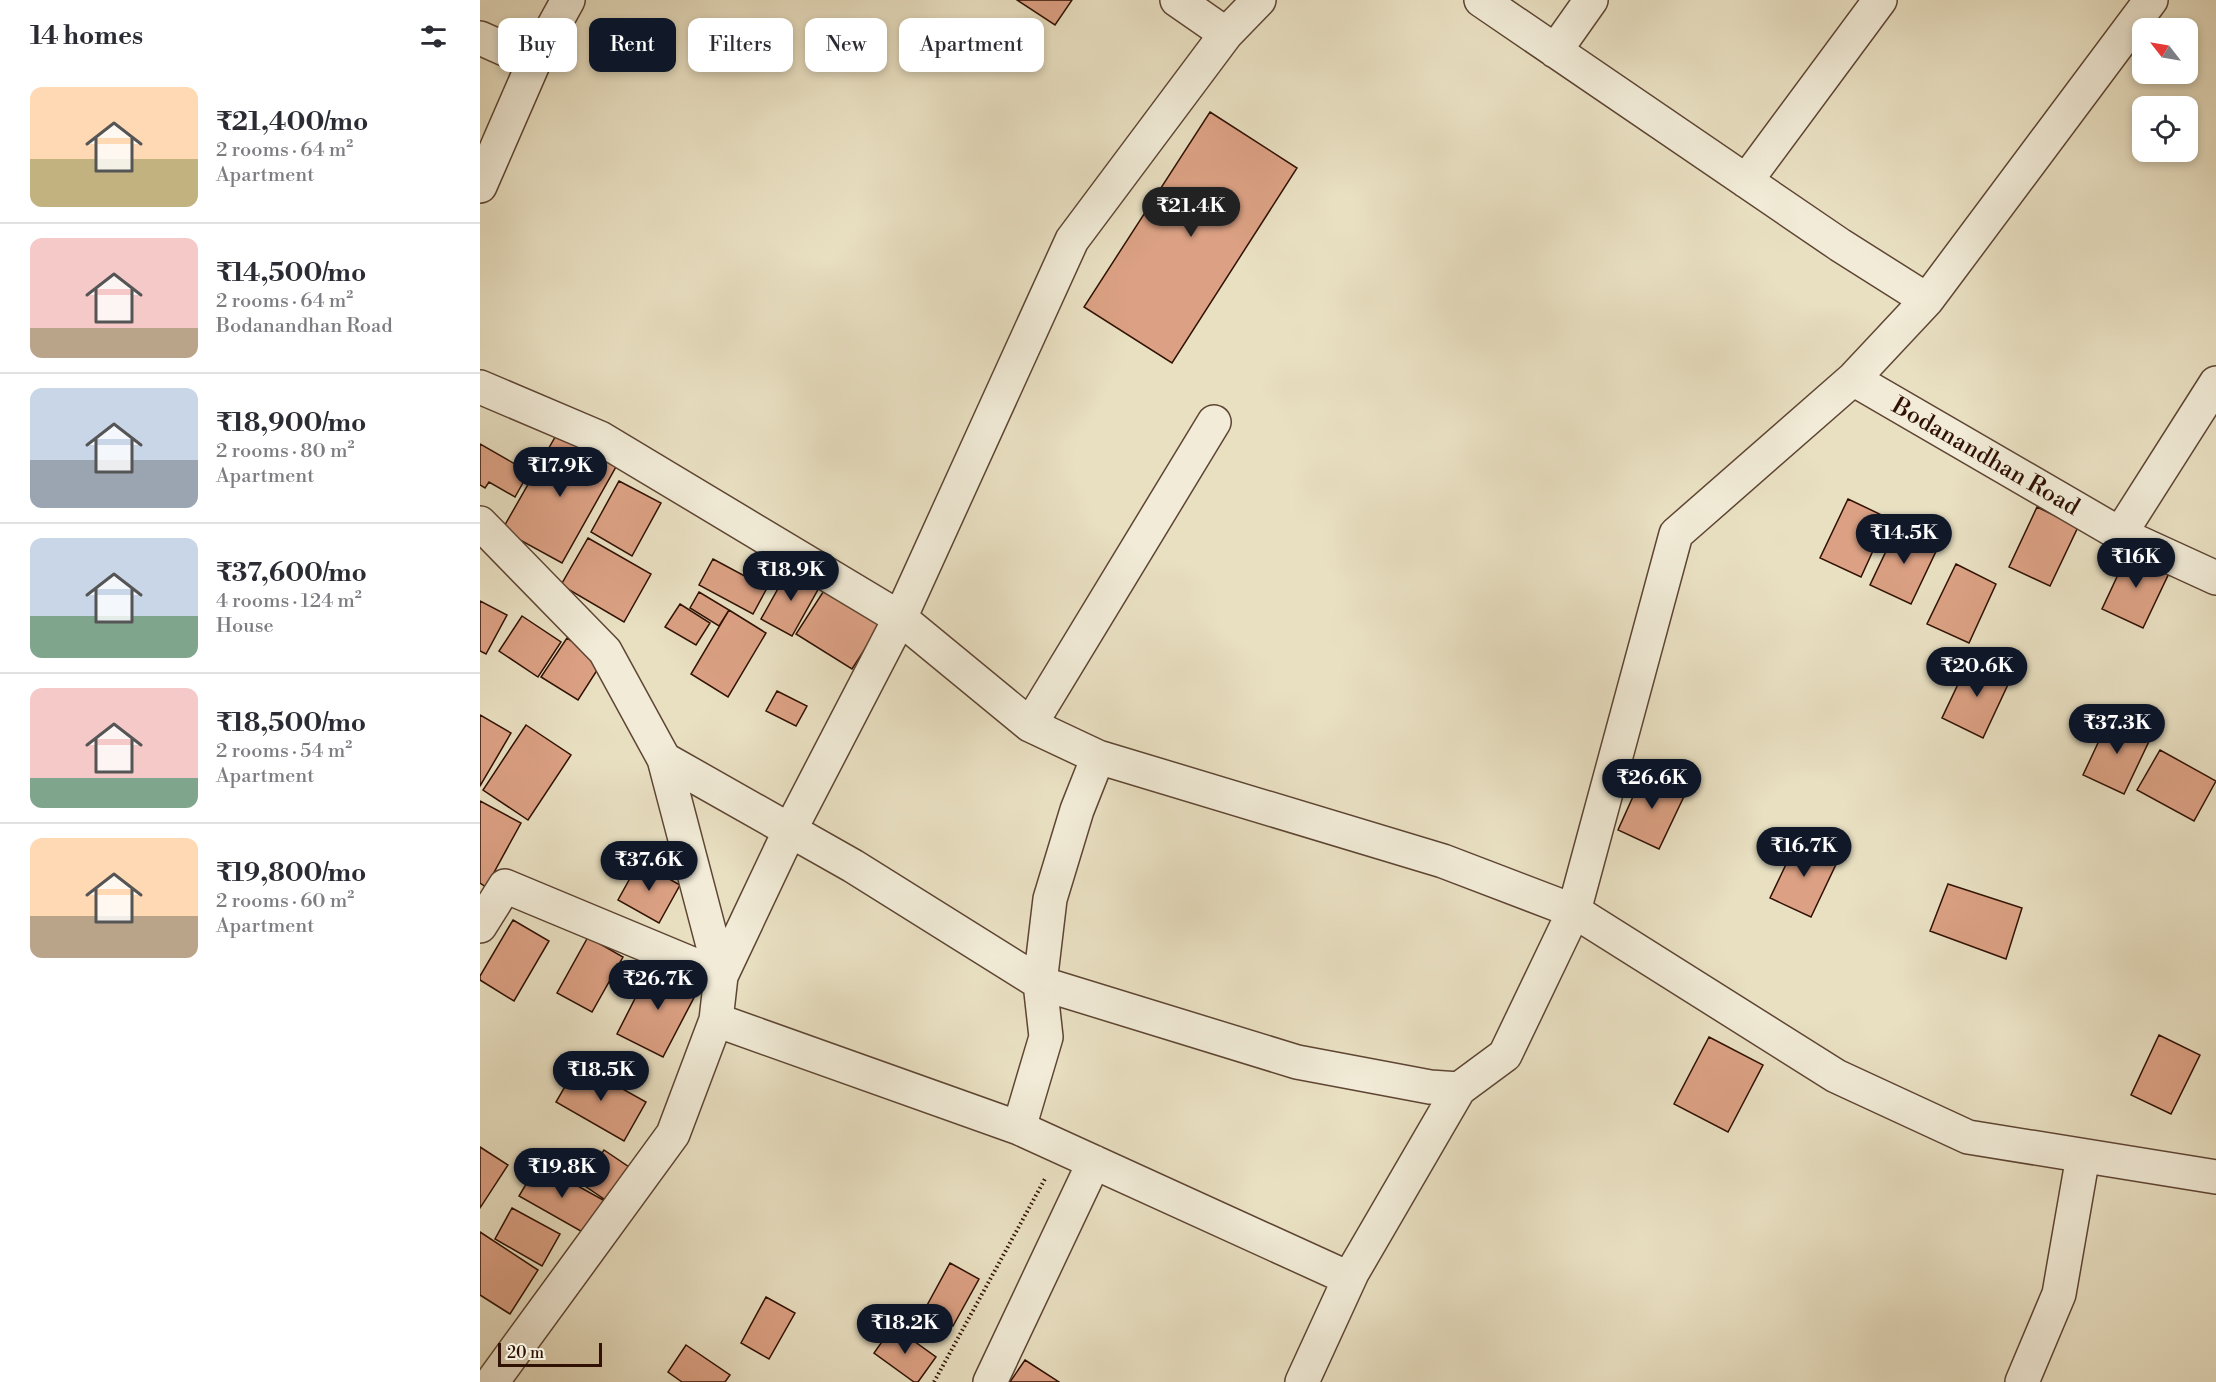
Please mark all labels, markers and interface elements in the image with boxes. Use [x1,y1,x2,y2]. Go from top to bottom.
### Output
chip: Buy [498,18,577,72]
chip: Rent [589,18,676,72]
chip: Filters [688,18,793,72]
chip: New [805,18,887,72]
chip: Apartment [899,18,1044,72]
north arrow [2132,18,2198,84]
map controls [2132,18,2198,162]
text: 14 homes [30,20,143,52]
icon: filters [417,20,450,53]
button: locate [2132,96,2198,162]
text: ₹21,400/mo [216,106,368,138]
icon: home [78,111,150,183]
text: 2 rooms · 64 m² [216,138,353,163]
text: Apartment [216,163,314,188]
pin: ₹21.4K [1142,187,1240,238]
text: ₹21.4K [1156,194,1226,219]
text: ₹14,500/mo [216,257,366,289]
icon: home [78,262,150,334]
text: 2 rooms · 64 m² [216,289,353,314]
text: Bodanandhan Road [216,314,393,339]
street label: Bodanandhan Road [1885,390,2085,523]
text: ₹18,900/mo [216,407,366,439]
icon: home [78,412,150,484]
text: 2 rooms · 80 m² [216,439,354,464]
pin: ₹17.9K [511,447,609,498]
text: ₹17.9K [527,454,593,479]
text: Apartment [216,464,314,489]
pin: ₹14.5K [1855,514,1953,565]
text: ₹14.5K [1870,521,1938,546]
pin: ₹16K [2100,538,2172,589]
text: ₹16K [2111,545,2161,570]
pin: ₹18.9K [742,551,840,602]
text: ₹37,600/mo [216,557,367,589]
text: ₹18.9K [757,558,825,583]
icon: home [78,562,150,634]
text: 4 rooms · 124 m² [216,589,362,614]
text: House [216,614,274,639]
pin: ₹20.6K [1928,647,2026,698]
text: ₹20.6K [1940,654,2014,679]
pin: ₹37.3K [2068,704,2166,755]
text: ₹18,500/mo [216,707,366,739]
text: ₹37.3K [2083,711,2151,736]
icon: home [78,712,150,784]
text: 2 rooms · 54 m² [216,739,352,764]
pin: ₹26.6K [1603,759,1701,810]
text: Apartment [216,764,314,789]
text: ₹26.6K [1616,766,1688,791]
pin: ₹16.7K [1755,827,1853,878]
text: ₹16.7K [1770,834,1838,859]
pin: ₹37.6K [600,841,698,892]
text: ₹37.6K [615,848,683,873]
text: ₹19,800/mo [216,857,366,889]
icon: home [78,862,150,934]
text: 2 rooms · 60 m² [216,889,354,914]
text: Apartment [216,914,314,939]
pin: ₹26.7K [609,960,707,1011]
text: ₹26.7K [623,967,693,992]
pin: ₹18.5K [552,1051,650,1102]
text: ₹18.5K [567,1058,635,1083]
pin: ₹19.8K [513,1148,611,1199]
text: ₹19.8K [528,1155,596,1180]
pin: ₹18.2K [856,1304,954,1355]
text: ₹18.2K [871,1311,939,1336]
scale bar [498,1340,602,1368]
text: 20 m [507,1343,544,1363]

